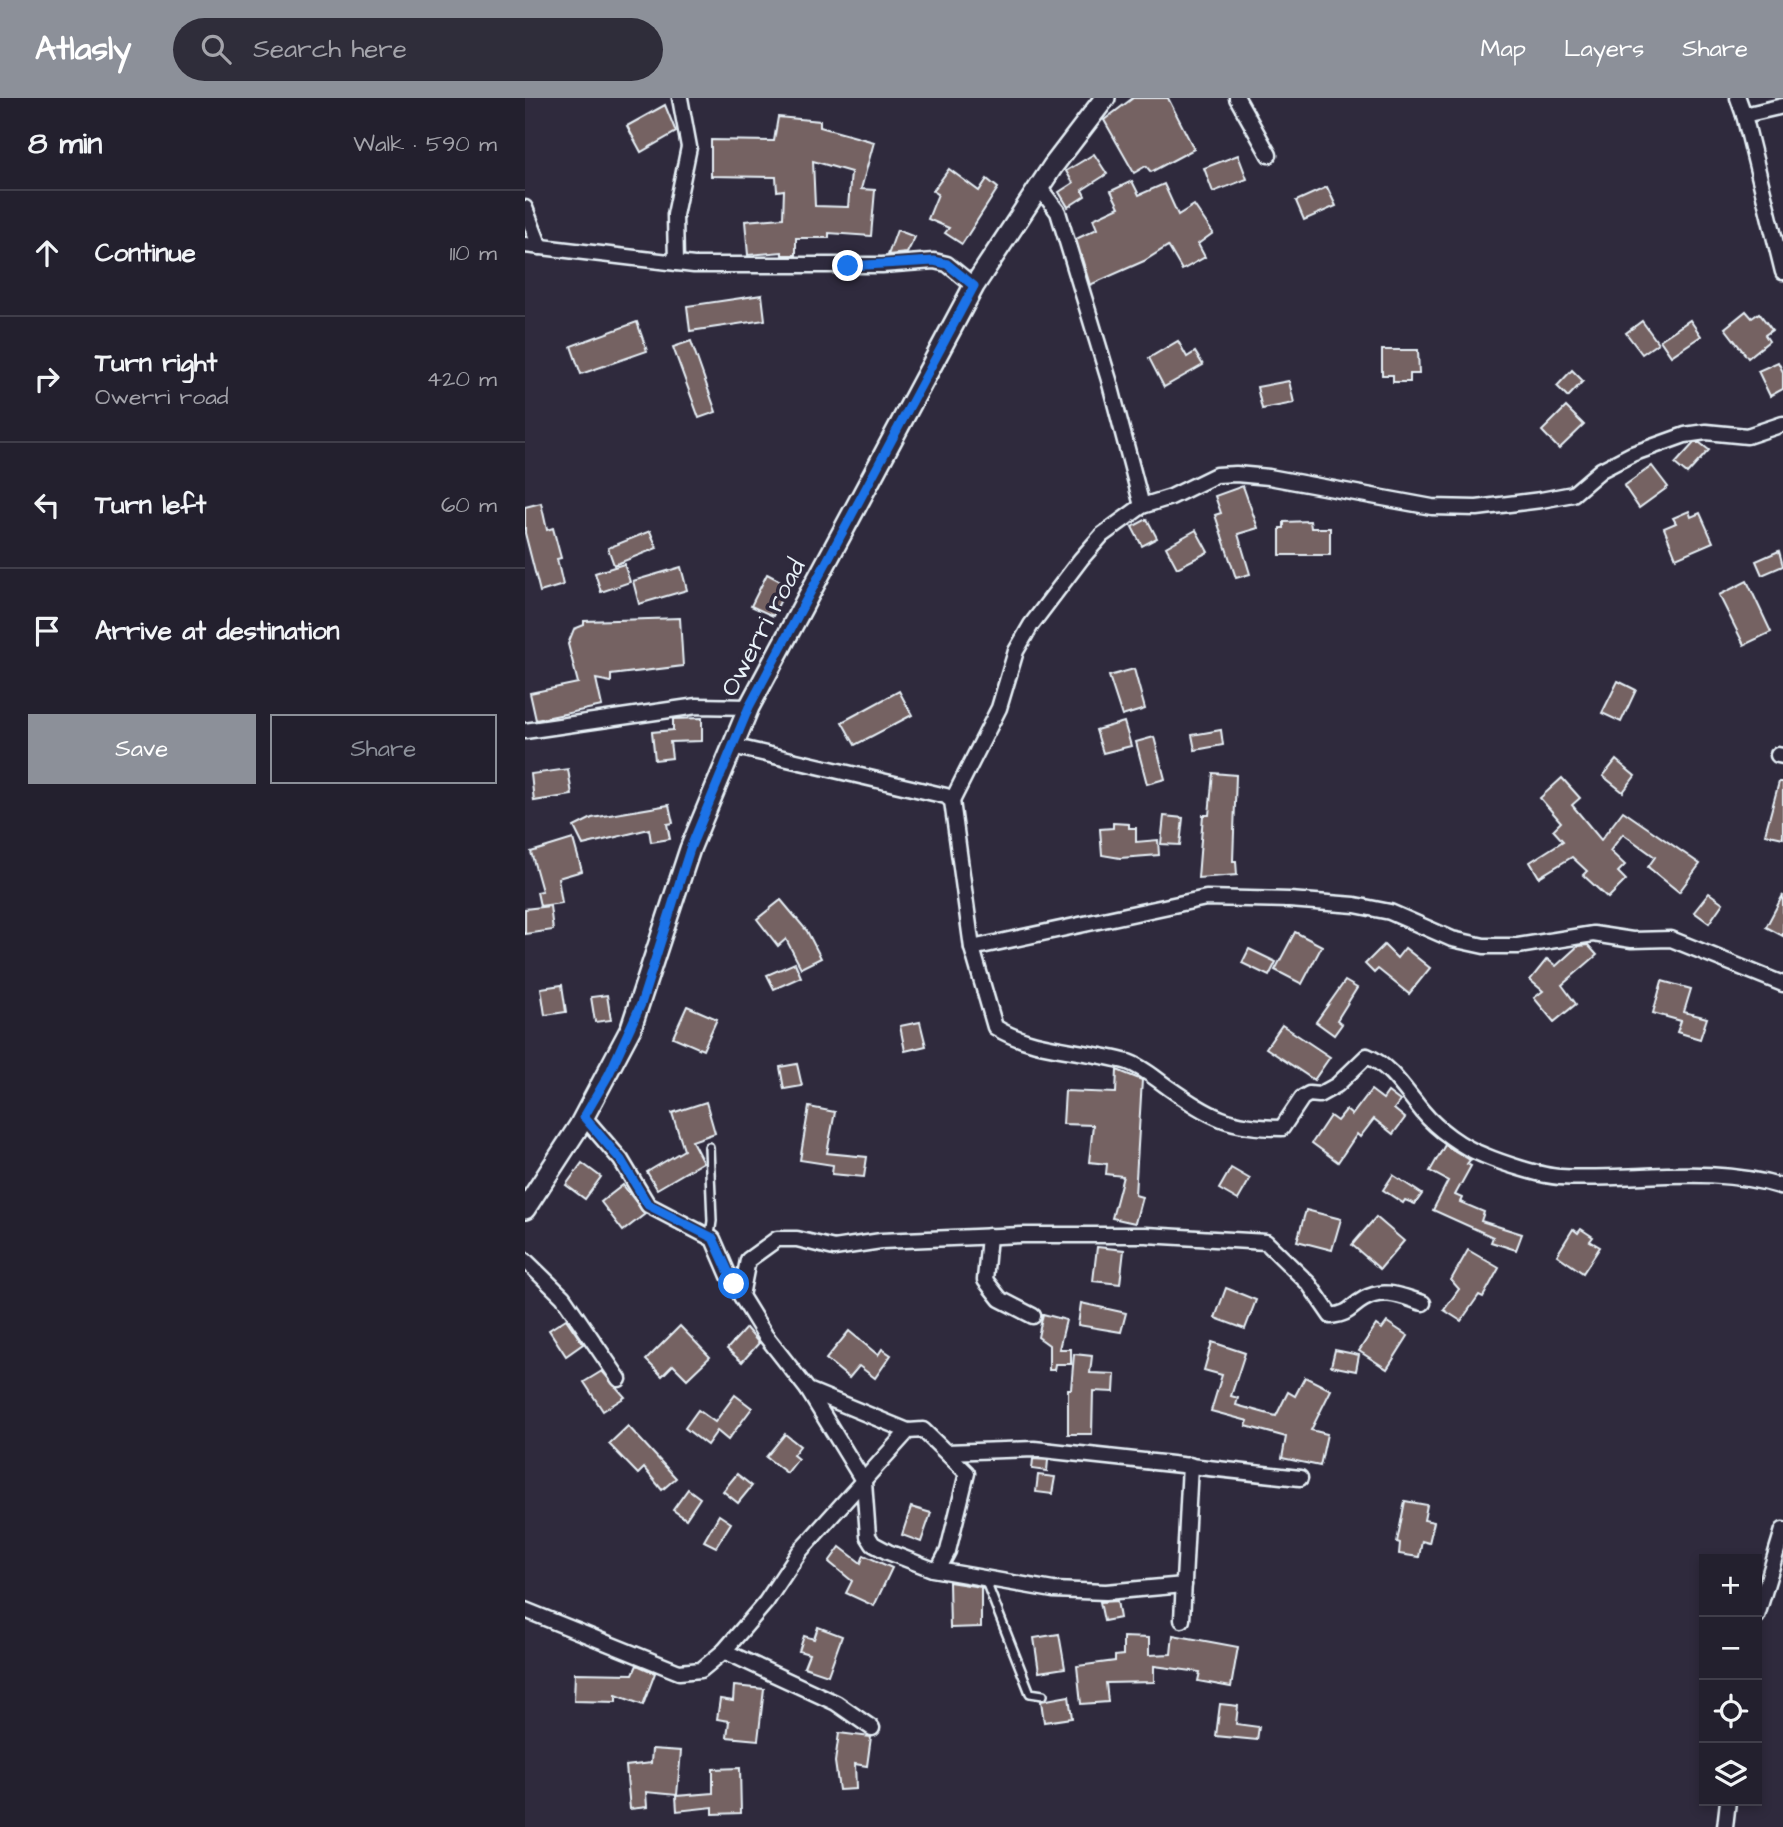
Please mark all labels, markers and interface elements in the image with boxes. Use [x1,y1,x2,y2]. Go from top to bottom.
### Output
search box [173,18,663,81]
text: Atlasly [35,26,131,72]
icon: search [197,30,235,68]
text: Search here [253,31,407,67]
text: Map [1481,32,1526,66]
text: Layers [1564,32,1644,66]
text: Share [1682,32,1748,66]
text: 8 min [28,123,102,165]
text: Walk · 590 m [353,128,497,160]
icon: ahead [28,234,66,272]
text: Continue [95,235,196,271]
text: 110 m [449,237,497,269]
route end [832,250,863,281]
text: Turn right [95,345,217,381]
icon: right [28,360,66,398]
text: 420 m [427,363,497,395]
text: Owerri road [95,381,229,413]
icon: left [28,486,66,524]
text: Turn left [95,487,206,523]
text: 60 m [441,489,497,521]
street label: Owerri road [712,552,814,703]
icon: arrive [28,612,66,650]
text: Arrive at destination [95,613,340,649]
button: Save [28,714,256,784]
button: Share [270,714,497,784]
route start [718,1268,749,1299]
map controls [1699,1554,1762,1806]
button: + [1699,1554,1762,1617]
button: − [1699,1617,1762,1680]
button: locate [1699,1680,1762,1743]
button: layers [1699,1743,1762,1806]

